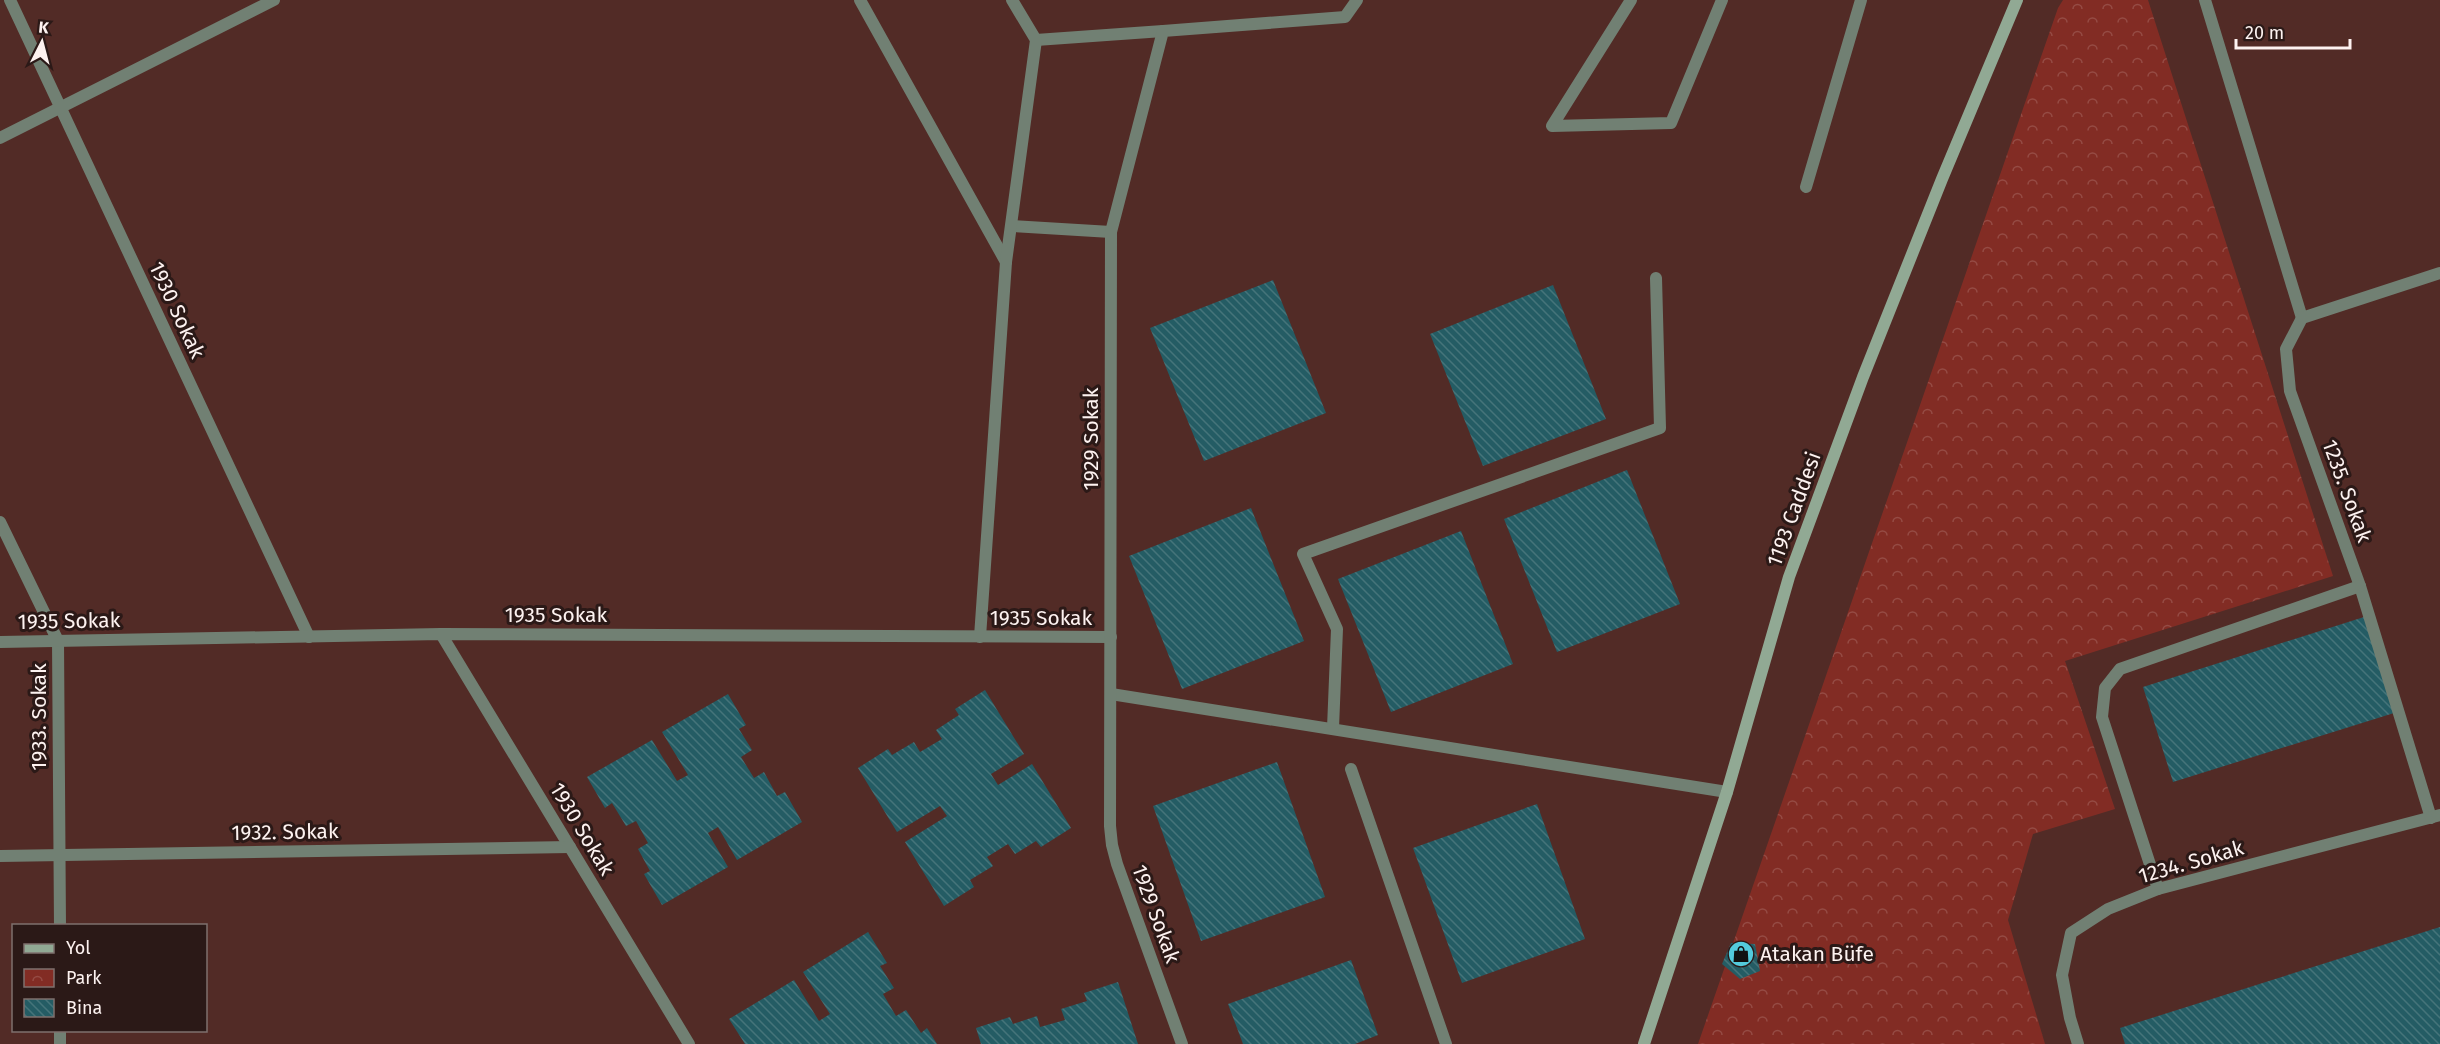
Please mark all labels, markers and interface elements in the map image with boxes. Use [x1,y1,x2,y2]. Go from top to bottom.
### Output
north arrow [12,12,72,72]
scale bar [2236,12,2350,50]
text: K [37,18,50,38]
text: 20 m [2245,22,2284,44]
street label: 1930 Sokak [143,257,211,363]
street label: 1929 Sokak [1078,387,1104,490]
street label: 1235. Sokak [2316,436,2378,546]
street label: 1193 Caddesi [1761,448,1827,570]
street label: 1935 Sokak [505,602,608,628]
street label: 1935 Sokak [990,605,1093,631]
street label: 1935 Sokak [17,607,121,635]
street label: 1933. Sokak [26,663,52,771]
street label: 1930 Sokak [544,778,620,880]
street label: 1932. Sokak [231,818,339,846]
street label: 1234. Sokak [2136,835,2247,889]
street label: 1929 Sokak [1126,861,1186,967]
legend [12,924,207,1032]
text: Yol [66,937,91,959]
shop icon: Atakan Büfe [1726,939,1756,969]
place label: Atakan Büfe [1760,941,1874,967]
text: Park [66,967,102,989]
text: Bina [66,997,102,1019]

